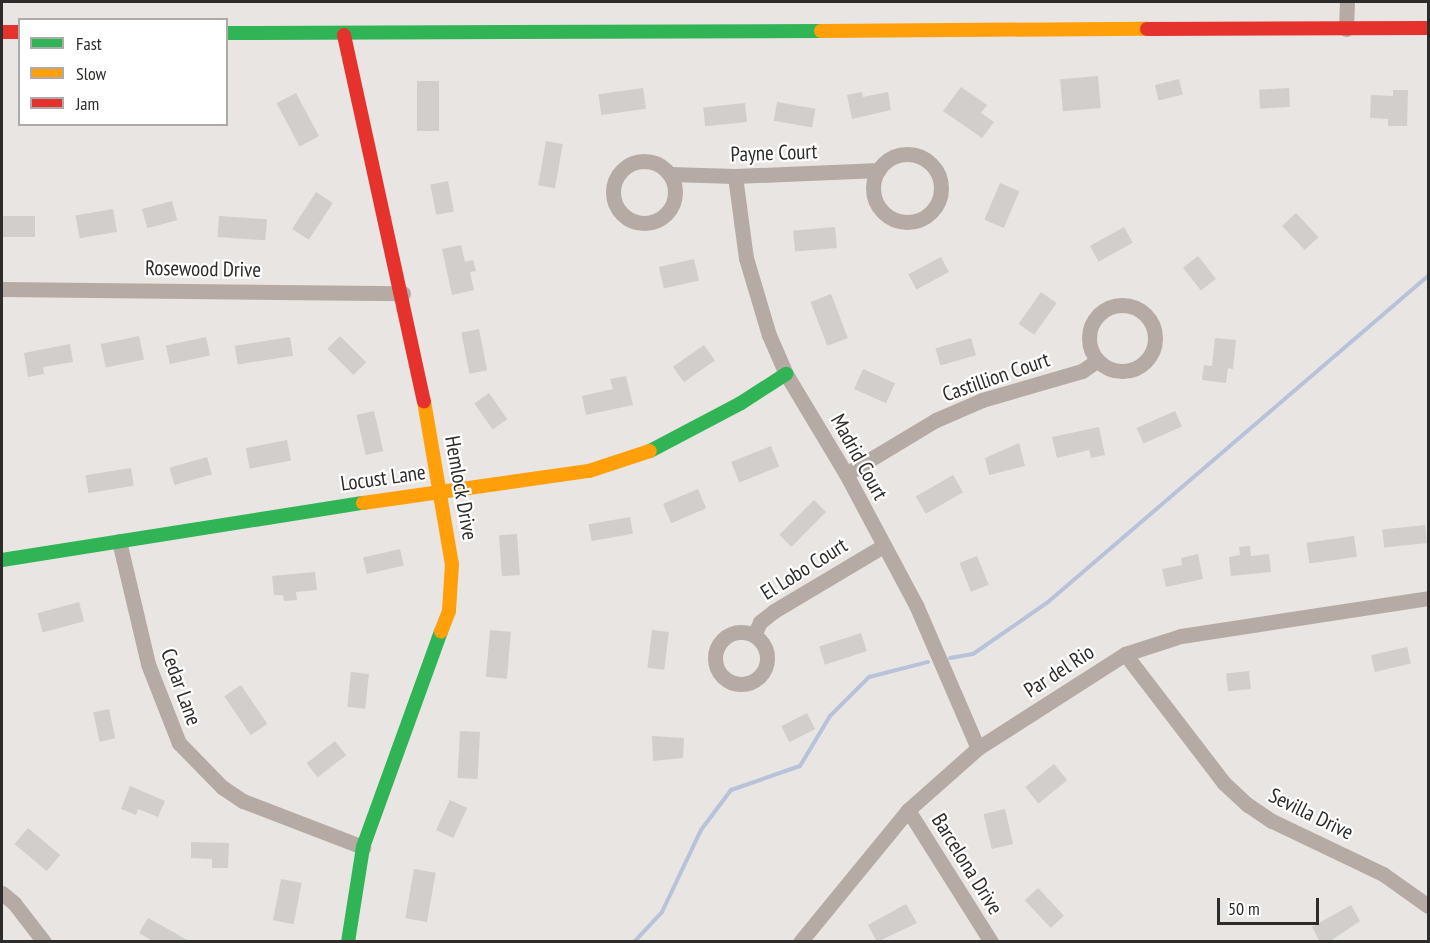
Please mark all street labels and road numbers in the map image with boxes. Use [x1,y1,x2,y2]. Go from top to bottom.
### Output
street label: Payne Court [730,139,818,167]
street label: Rosewood Drive [145,255,261,283]
street label: Castillion Court [939,347,1053,407]
street label: Madrid Court [825,410,893,504]
street label: Hemlock Drive [439,434,483,542]
street label: Locust Lane [339,460,427,496]
street label: El Lobo Court [756,533,852,605]
street label: Par del Rio [1019,639,1099,703]
street label: Cedar Lane [155,645,207,729]
street label: Sevilla Drive [1265,783,1357,845]
street label: Barcelona Drive [926,809,1008,919]

